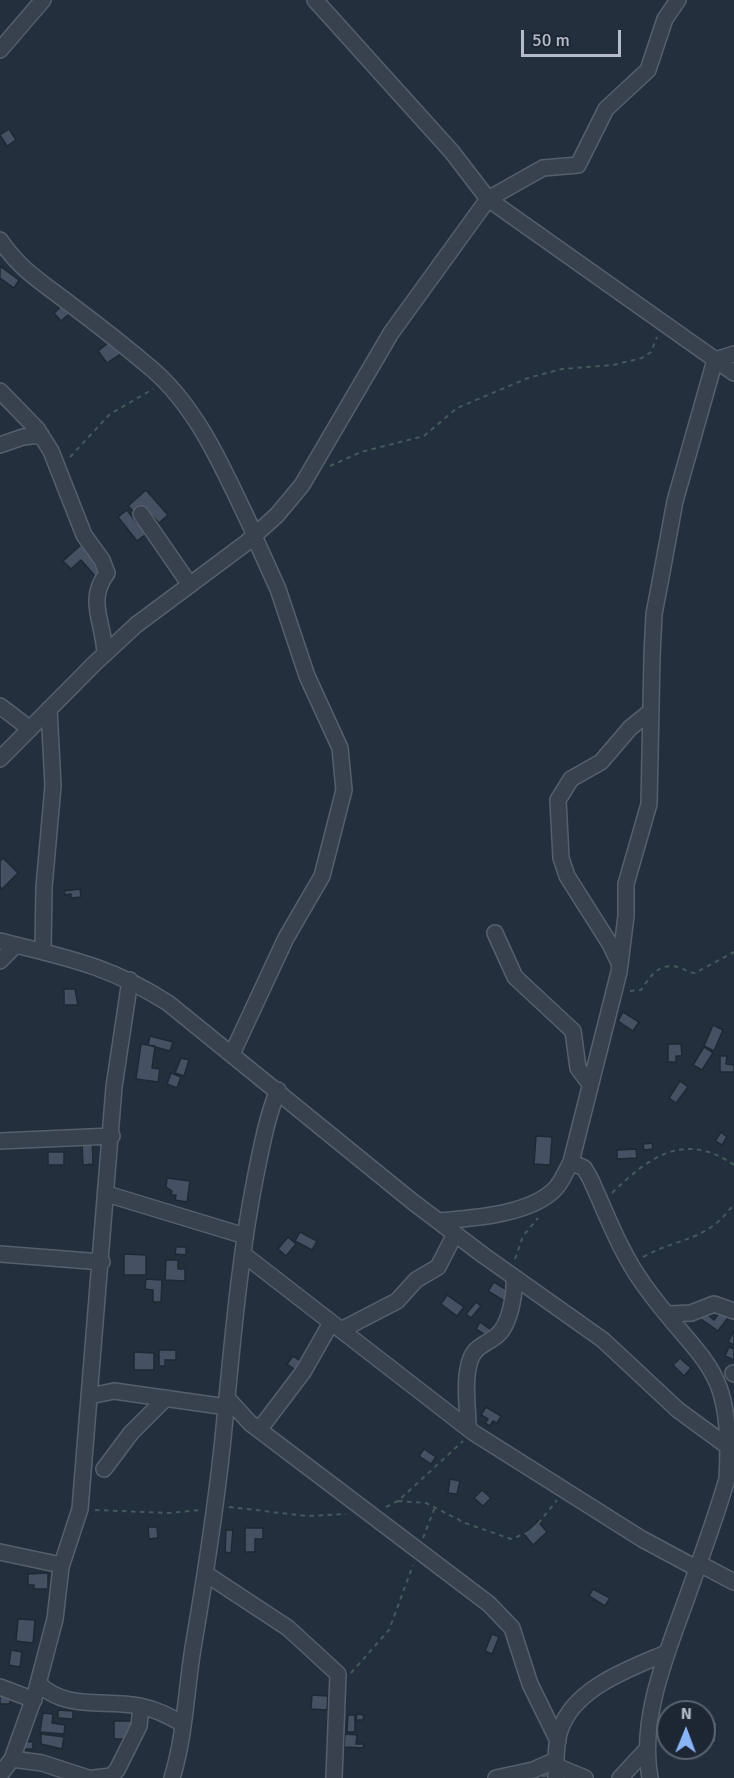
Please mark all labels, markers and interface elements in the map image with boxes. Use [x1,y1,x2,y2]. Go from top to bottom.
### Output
scale bar [524,18,624,56]
text: 50 m [532,29,570,51]
north arrow [656,1700,716,1760]
text: N [681,1704,692,1724]

